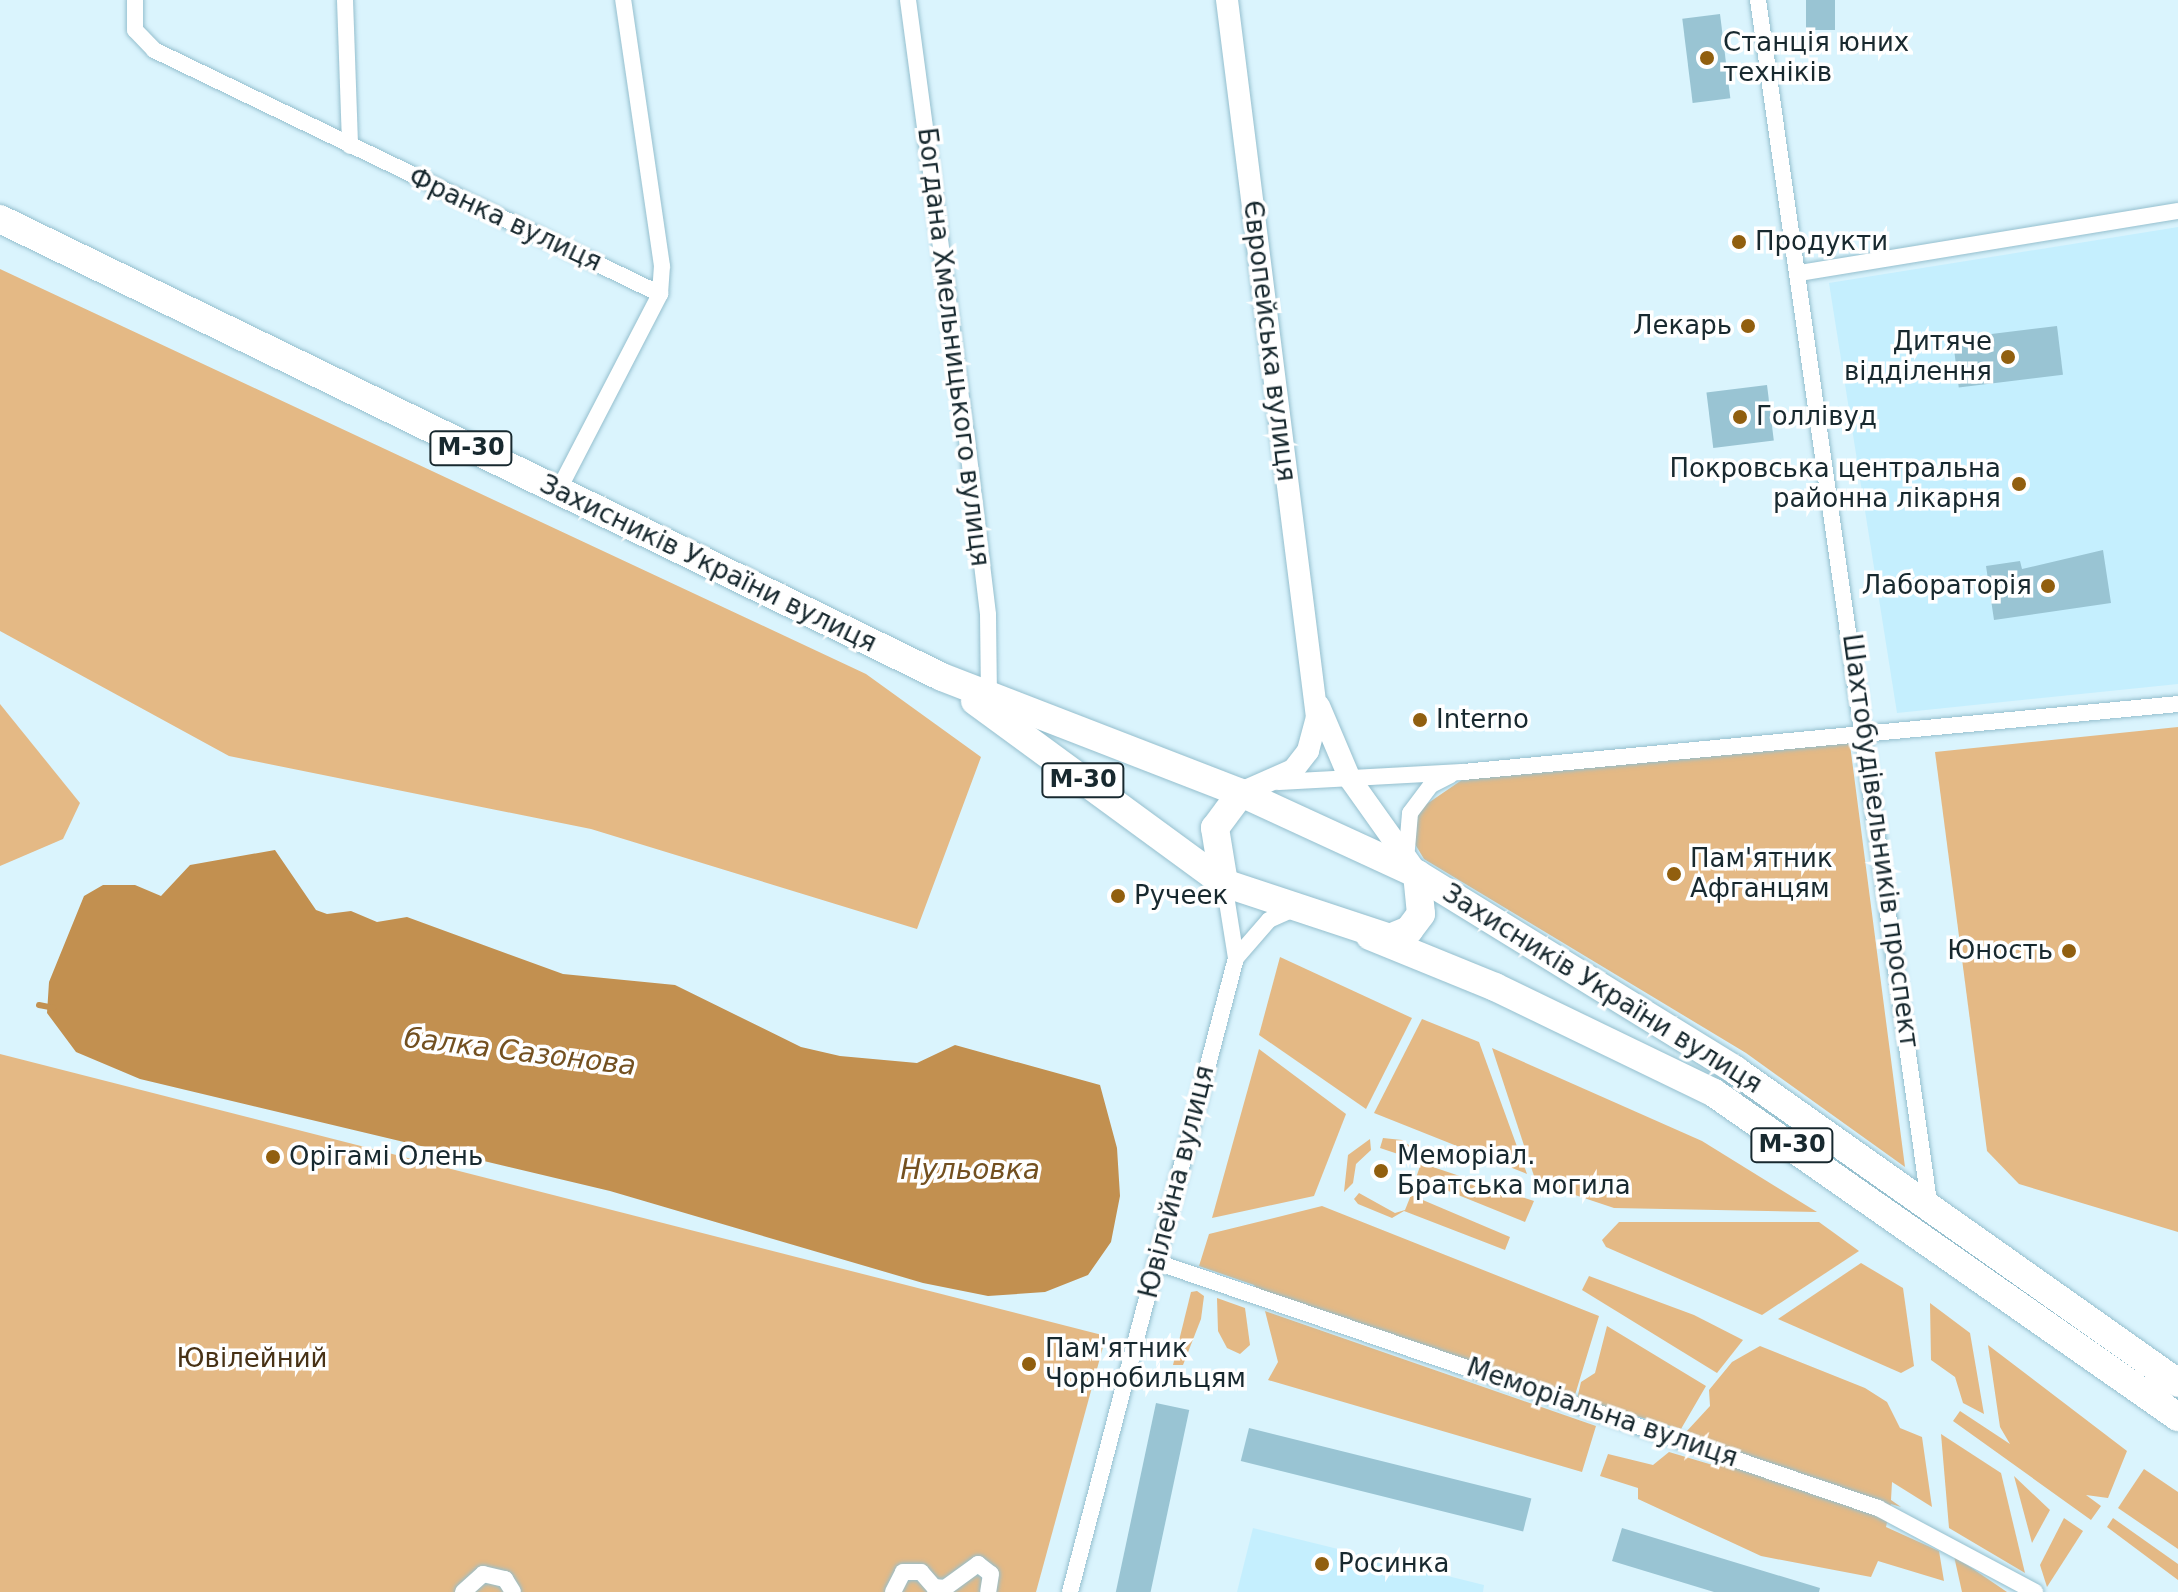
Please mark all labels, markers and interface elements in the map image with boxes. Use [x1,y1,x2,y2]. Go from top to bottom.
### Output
place label: Станція юних техніків [1723,27,1909,88]
marker: Станція юних техніків [1698,49,1716,67]
street label: Богдана Хмельницького вулиця [911,126,995,568]
street label: Франка вулиця [404,162,606,278]
street label: Європейська вулиця [1236,199,1302,483]
place label: Продукти [1755,226,1888,258]
marker: Продукти [1730,233,1748,251]
place label: Лекарь [1633,310,1732,342]
marker: Лекарь [1739,317,1757,335]
place label: Дитяче відділення [1844,326,1992,388]
marker: Дитяче відділення [1999,348,2017,366]
place label: Голлівуд [1756,401,1877,433]
marker: Голлівуд [1731,408,1749,426]
road number: М-30 [429,428,513,468]
place label: Покровська центральна районна лікарня [1669,453,2001,514]
street label: Захисників України вулиця [535,469,881,659]
marker: Покровська центральна районна лікарня [2008,473,2030,495]
place label: Лабораторія [1862,570,2032,602]
marker: Лабораторія [2039,577,2057,595]
street label: Шахтобудівельників проспект [1835,632,1925,1050]
place label: Interno [1436,704,1529,736]
marker: Interno [1411,711,1429,729]
road number: М-30 [1041,760,1125,800]
place label: Пам'ятник Афганцям [1690,843,1833,904]
marker: Пам'ятник Афганцям [1665,865,1683,883]
street label: Захисників України вулиця [1437,878,1767,1100]
place label: Ручеек [1134,880,1228,912]
marker: Ручеек [1109,887,1127,905]
place label: Юность [1947,935,2053,967]
marker: Юность [2060,942,2078,960]
water label: балка Сазонова [402,1021,638,1083]
street label: Ювілейна вулиця [1133,1062,1221,1302]
road number: М-30 [1750,1125,1834,1165]
place label: Меморіал. Братська могила [1397,1140,1631,1202]
place label: Орігамі Олень [289,1141,483,1173]
marker: Орігамі Олень [264,1148,282,1166]
water label: Нульовка [900,1153,1040,1187]
marker: Меморіал. Братська могила [1372,1162,1390,1180]
place label: Пам'ятник Чорнобильцям [1045,1333,1246,1394]
park label: Ювілейний [177,1343,327,1375]
street label: Меморіальна вулиця [1463,1352,1741,1474]
marker: Пам'ятник Чорнобильцям [1020,1355,1038,1373]
place label: Росинка [1338,1548,1449,1580]
marker: Росинка [1313,1555,1331,1573]

